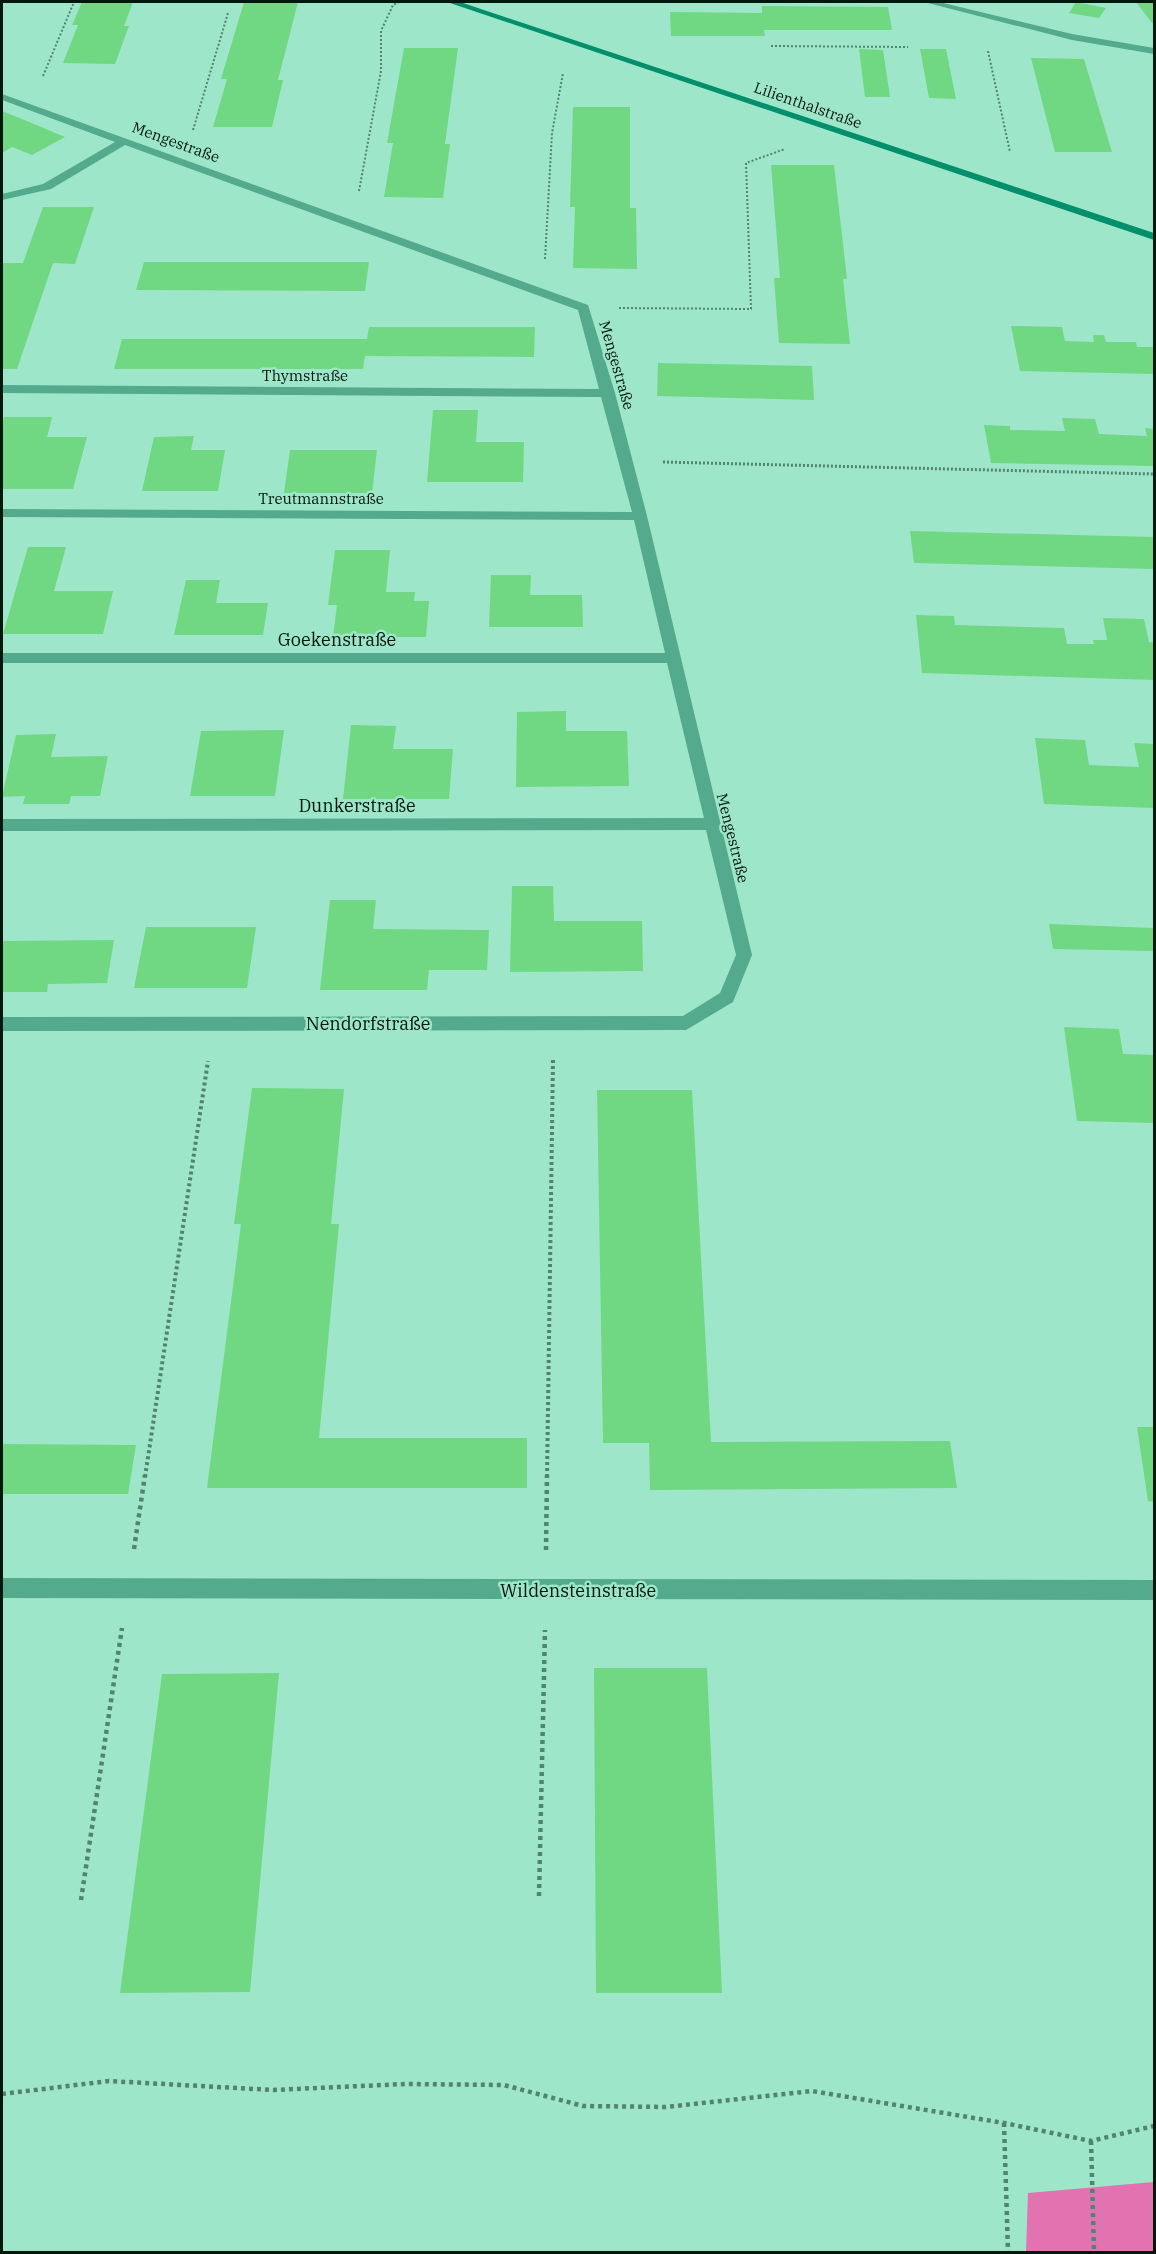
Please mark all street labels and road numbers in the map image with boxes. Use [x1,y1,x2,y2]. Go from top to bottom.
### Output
street label: Lilienthalstraße [752,78,864,132]
street label: Mengestraße [130,117,222,167]
street label: Mengestraße [595,318,639,412]
street label: Thymstraße [262,366,348,385]
street label: Treutmannstraße [258,489,384,508]
street label: Goekenstraße [278,628,396,651]
street label: Mengestraße [713,791,753,885]
street label: Dunkerstraße [298,794,416,817]
street label: Nendorfstraße [306,1012,430,1035]
street label: Wildensteinstraße [500,1579,656,1602]

